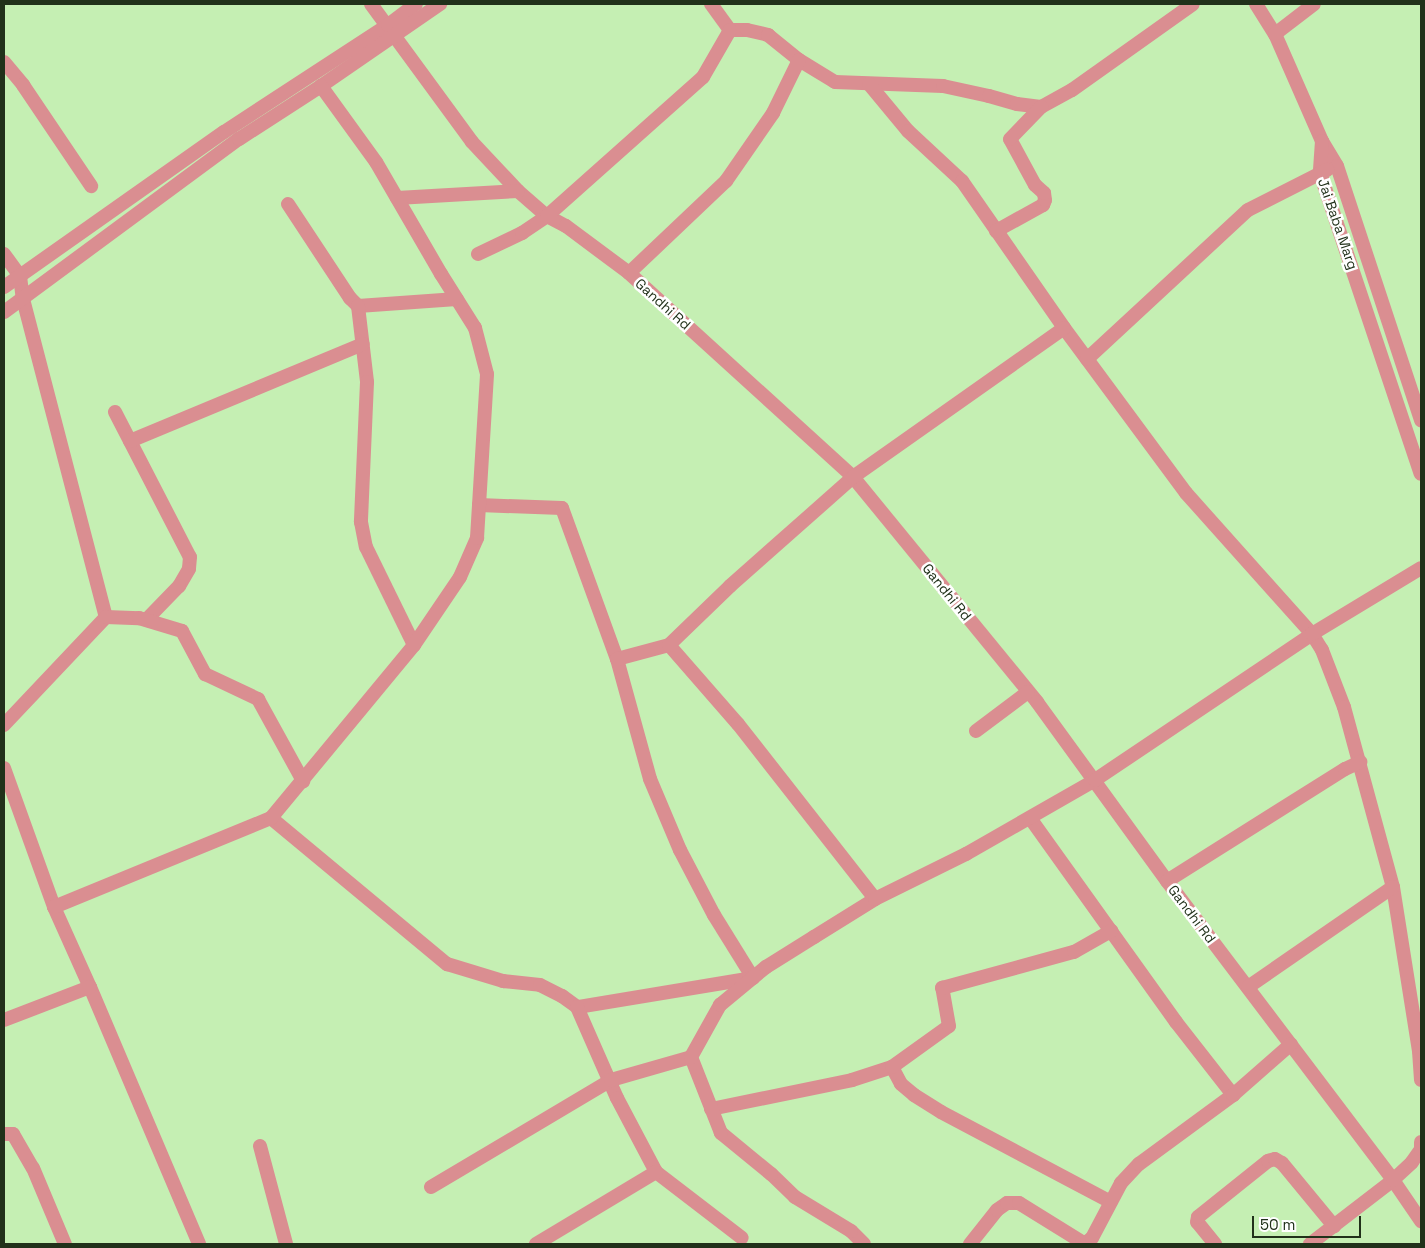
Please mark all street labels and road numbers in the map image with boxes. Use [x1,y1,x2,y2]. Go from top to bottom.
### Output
street label: Jai Baba Marg [1315,176,1361,272]
street label: Gandhi Rd [632,275,694,333]
street label: Gandhi Rd [919,560,975,624]
street label: Gandhi Rd [1165,882,1219,946]

